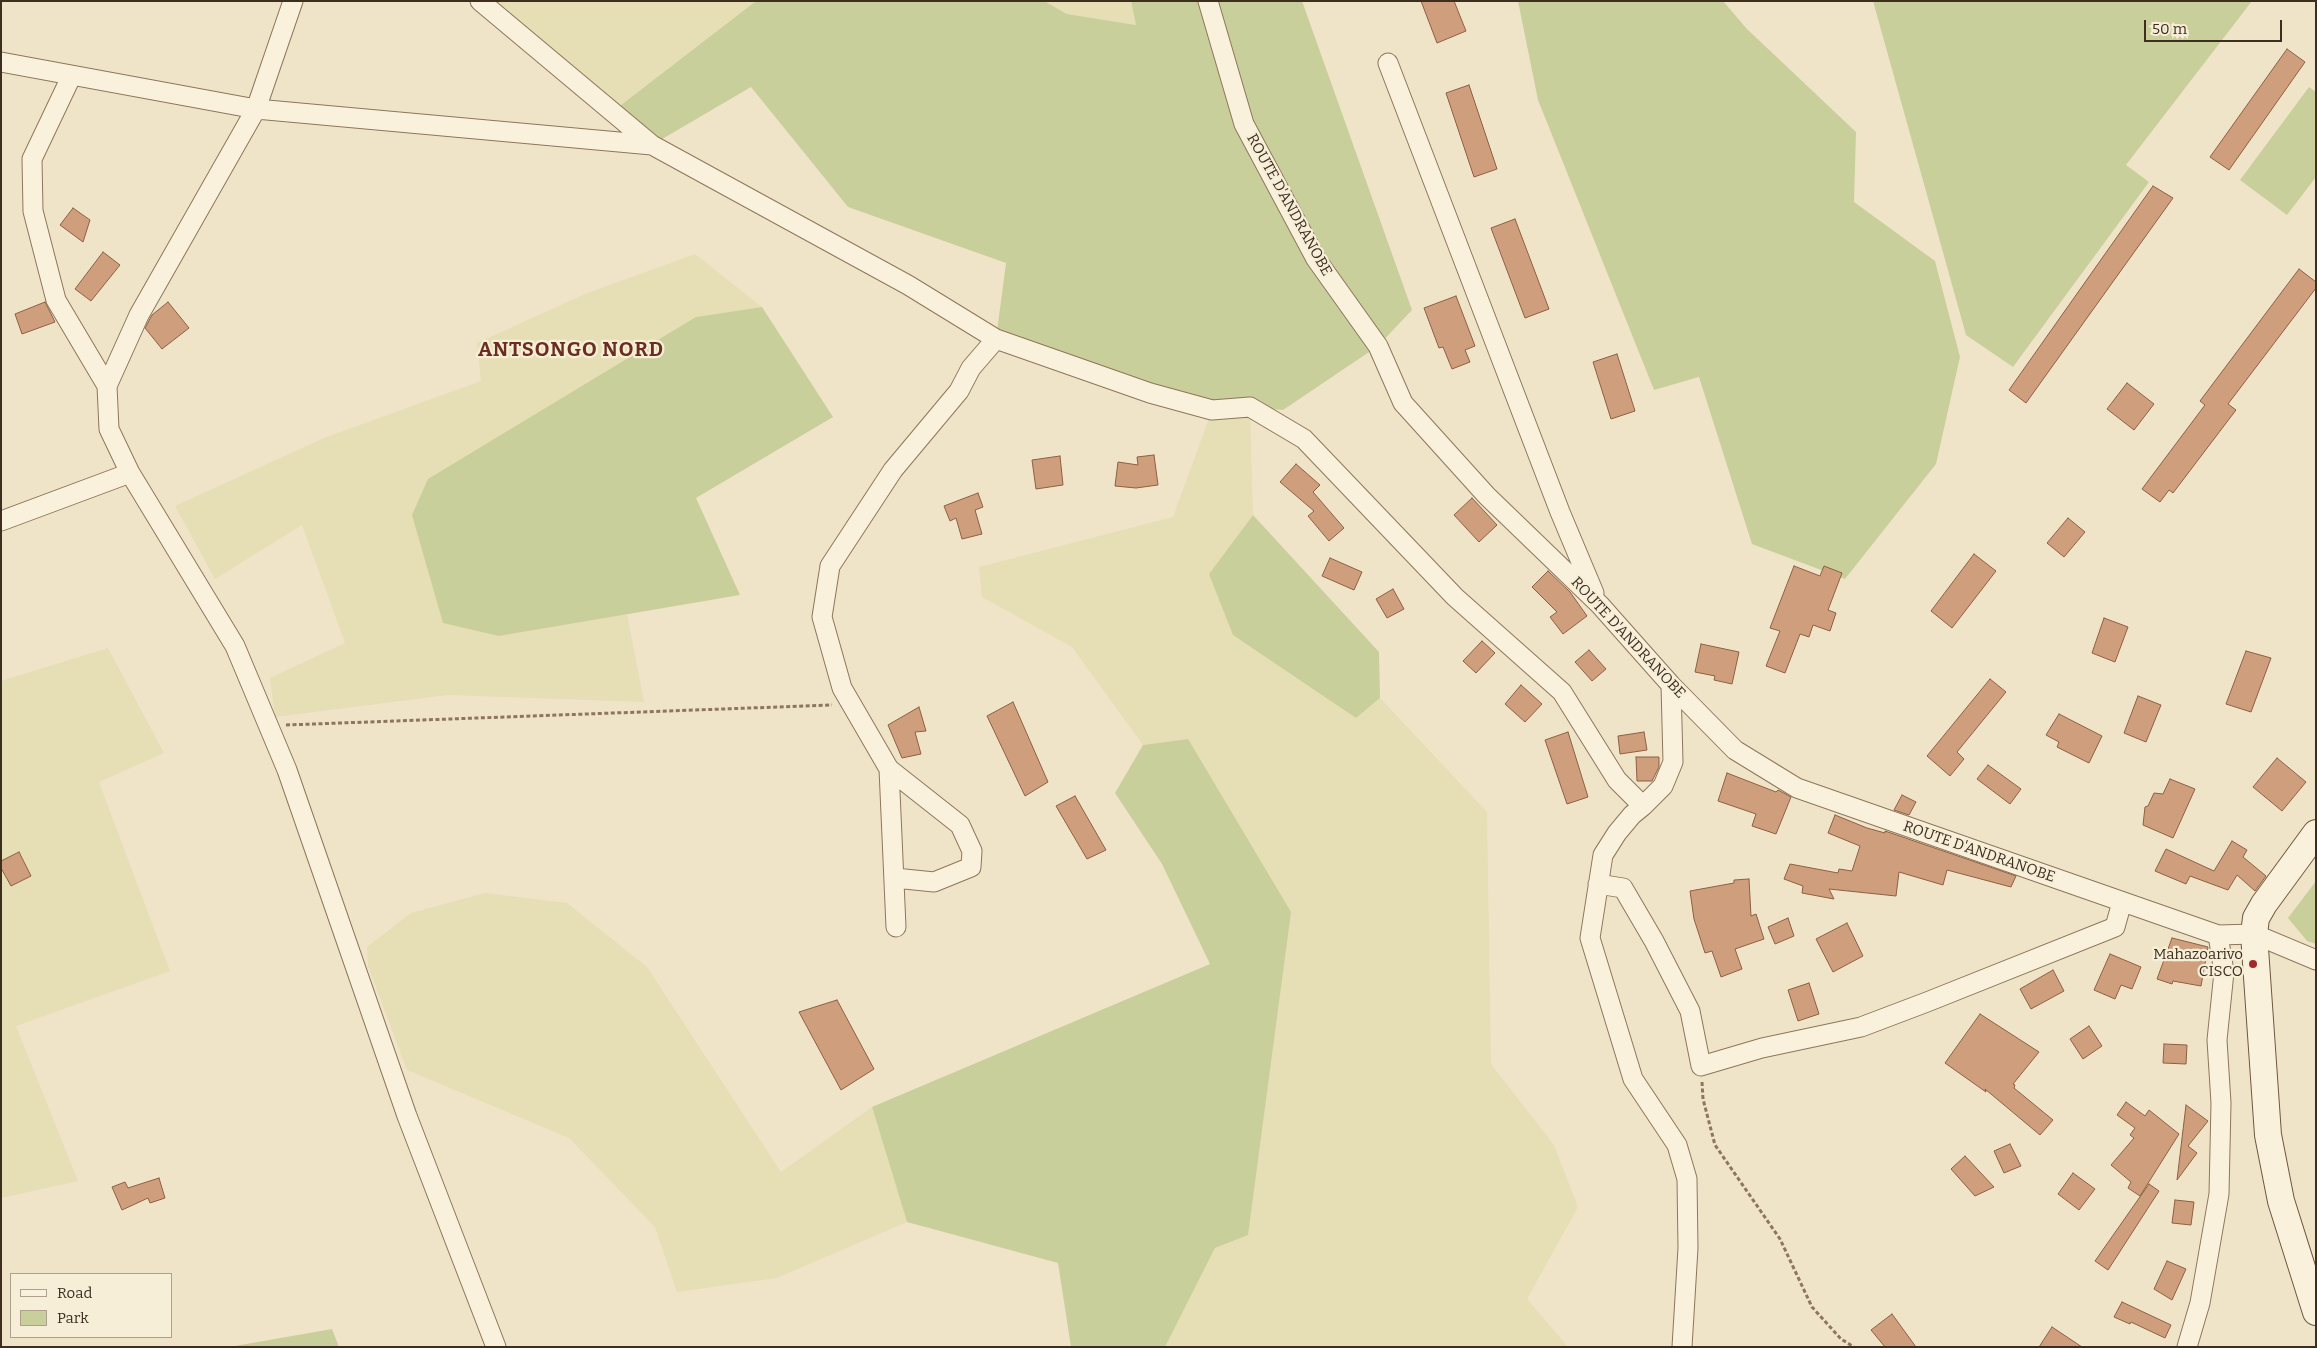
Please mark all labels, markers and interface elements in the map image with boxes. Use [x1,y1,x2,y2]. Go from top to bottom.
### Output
scale bar [2147,10,2284,42]
text: 50 m [2152,20,2187,38]
street label: ROUTE D'ANDRANOBE [1242,131,1336,279]
district label: ANTSONGO NORD [476,338,666,362]
street label: ROUTE D'ANDRANOBE [1567,574,1689,702]
street label: ROUTE D'ANDRANOBE [1901,818,2057,886]
place label: Mahazoarivo CISCO [2153,946,2243,981]
marker: Mahazoarivo CISCO [2247,958,2259,970]
legend [10,1273,172,1338]
text: Road [57,1284,92,1302]
text: Park [57,1309,89,1327]

